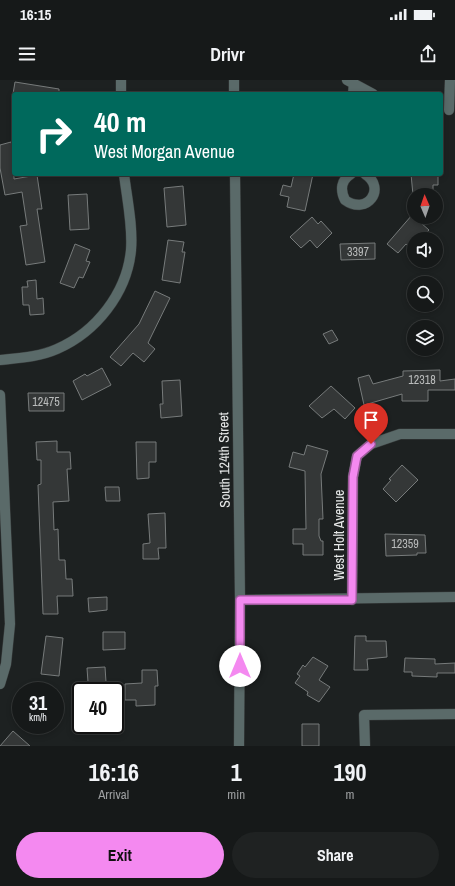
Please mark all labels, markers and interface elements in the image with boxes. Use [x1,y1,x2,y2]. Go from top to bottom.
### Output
text: 16:15 [20,4,51,25]
text: Drivr [210,42,245,67]
icon: menu [16,43,38,65]
icon: share [417,43,439,65]
text: 40 m [94,103,146,141]
icon: right [28,108,80,160]
text: West Morgan Avenue [94,139,235,164]
north arrow [407,188,443,224]
map controls [407,188,443,356]
button: sound [407,232,443,268]
house number: 3397 [347,244,369,260]
button: search [407,276,443,312]
button: layers [407,320,443,356]
house number: 12318 [408,372,436,388]
house number: 12475 [32,394,60,410]
pin [354,403,388,444]
icon: arrive [360,409,382,431]
street label: South 124th Street [214,412,234,508]
street label: West Holt Avenue [330,490,348,580]
house number: 12359 [391,536,419,552]
position arrow [219,645,261,687]
speed limit sign: 40 [72,682,124,734]
text: 31 [29,689,47,716]
text: km/h [29,711,47,724]
text: 16:16 [89,756,139,788]
text: 1 [231,756,242,788]
text: 190 [334,756,366,788]
text: Arrival [98,786,129,803]
text: min [227,786,245,803]
text: m [346,786,354,803]
button: Exit [16,832,224,878]
button: Share [232,832,439,878]

